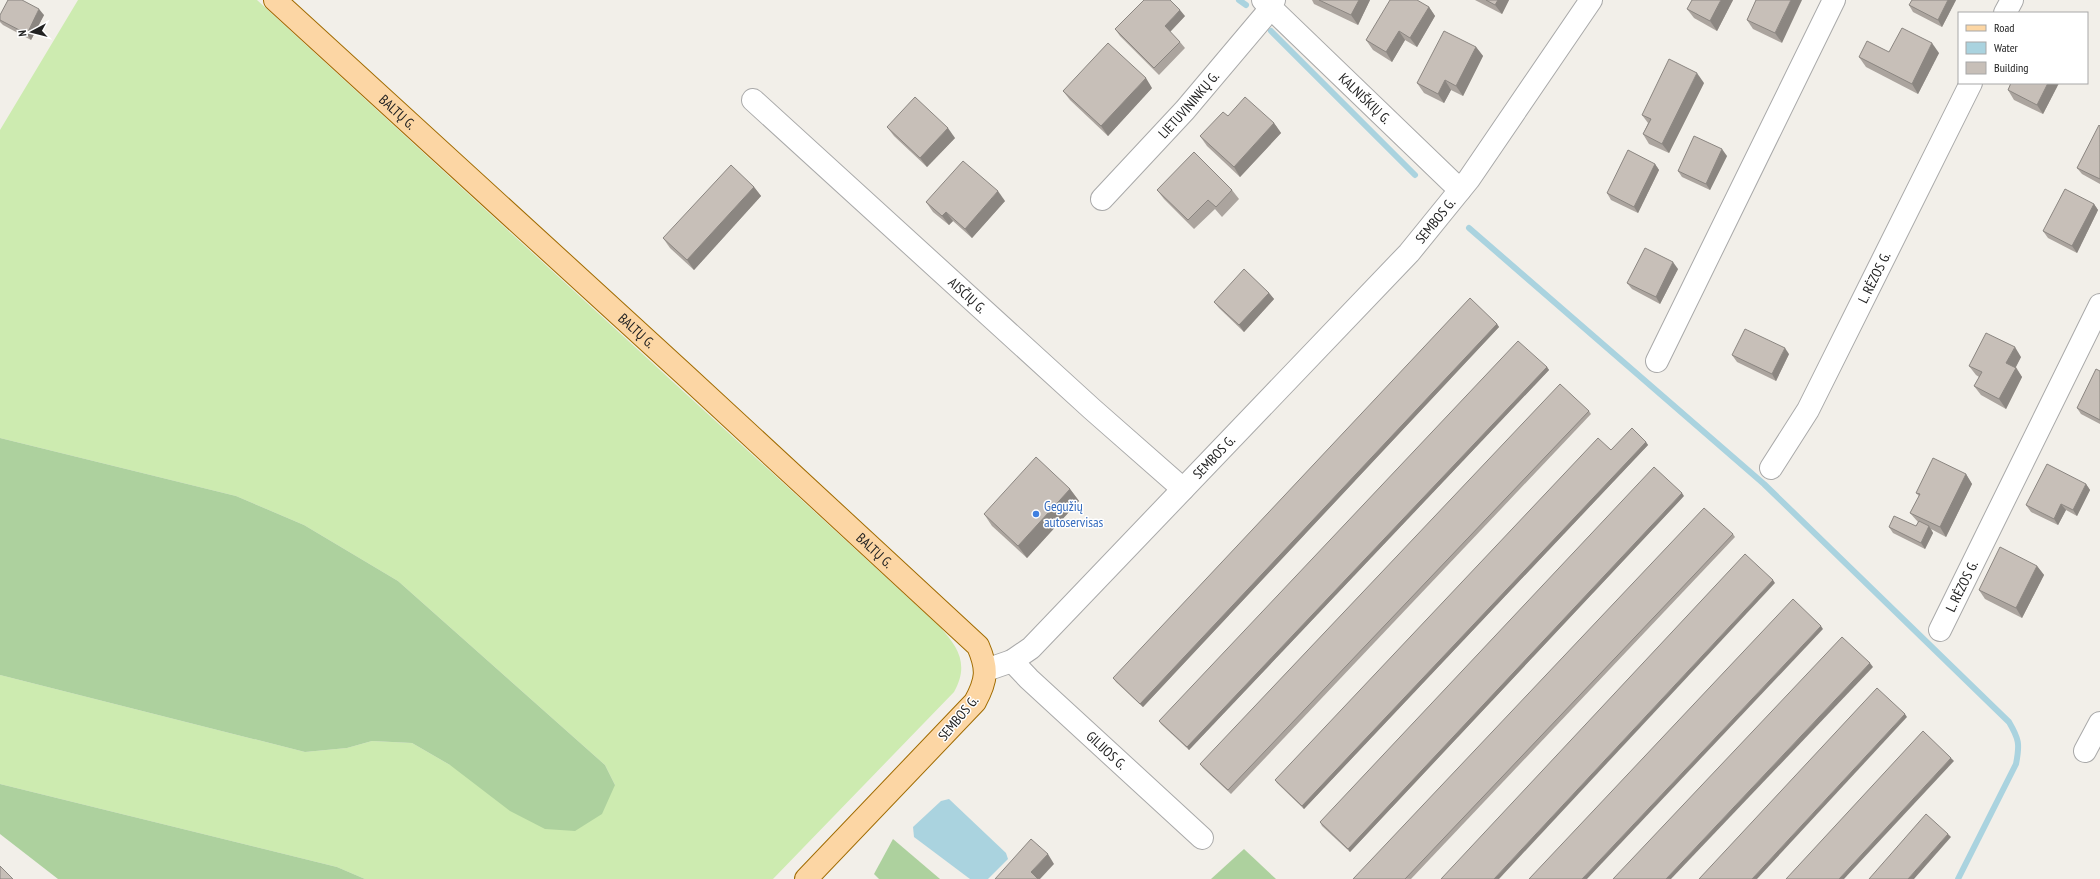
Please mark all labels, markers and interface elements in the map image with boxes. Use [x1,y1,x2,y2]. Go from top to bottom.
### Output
north arrow [12,12,52,52]
legend [1958,12,2088,84]
text: Road [1994,20,2014,35]
text: N [15,29,29,37]
text: Water [1994,40,2019,55]
text: Building [1994,60,2029,75]
street label: LIETUVININKŲ G. [1154,68,1223,142]
street label: KALNIŠKIŲ G. [1335,69,1395,128]
street label: BALTŲ G. [375,91,420,133]
street label: SEMBOS G. [1411,194,1459,247]
street label: L. RĖZOS G. [1854,249,1894,306]
street label: AISČIŲ G. [945,273,990,317]
street label: BALTŲ G. [614,309,659,352]
street label: SEMBOS G. [1189,431,1239,483]
place label: Gegužių autoservisas [1044,497,1104,531]
marker: Gegužių autoservisas [1031,509,1041,519]
street label: BALTŲ G. [853,529,897,572]
street label: L. RĖZOS G. [1941,557,1982,615]
street label: SEMBOS G. [934,692,982,744]
street label: GILIJOS G. [1082,727,1130,773]

